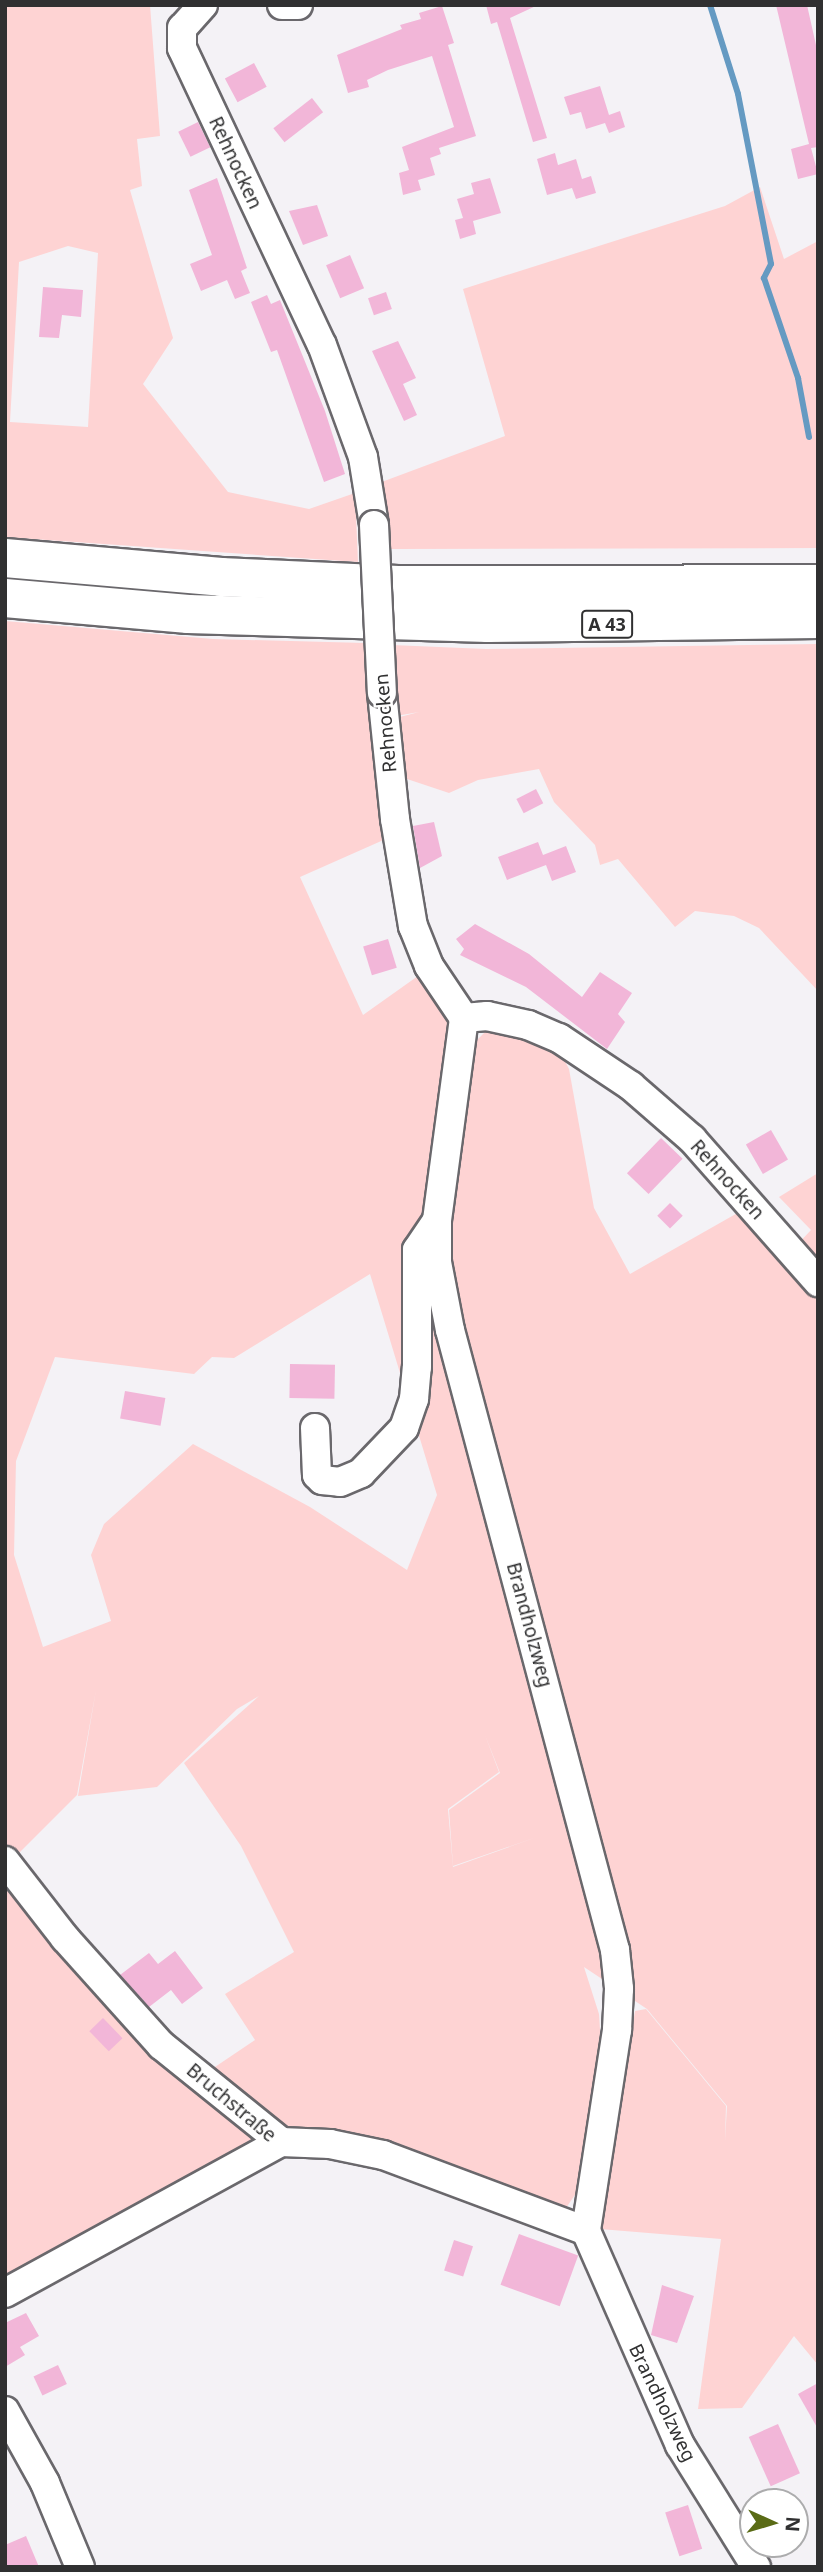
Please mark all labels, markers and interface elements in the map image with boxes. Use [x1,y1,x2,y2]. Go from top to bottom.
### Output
street label: Rehnocken [204,113,266,213]
road number: A 43 [581,610,633,638]
street label: Rehnocken [370,673,402,773]
street label: Rehnocken [685,1135,769,1225]
street label: Brandholzweg [501,1560,557,1690]
street label: Bruchstraße [182,2059,280,2147]
street label: Brandholzweg [624,2340,700,2466]
north arrow [739,2488,809,2558]
text: N [779,2516,806,2533]

